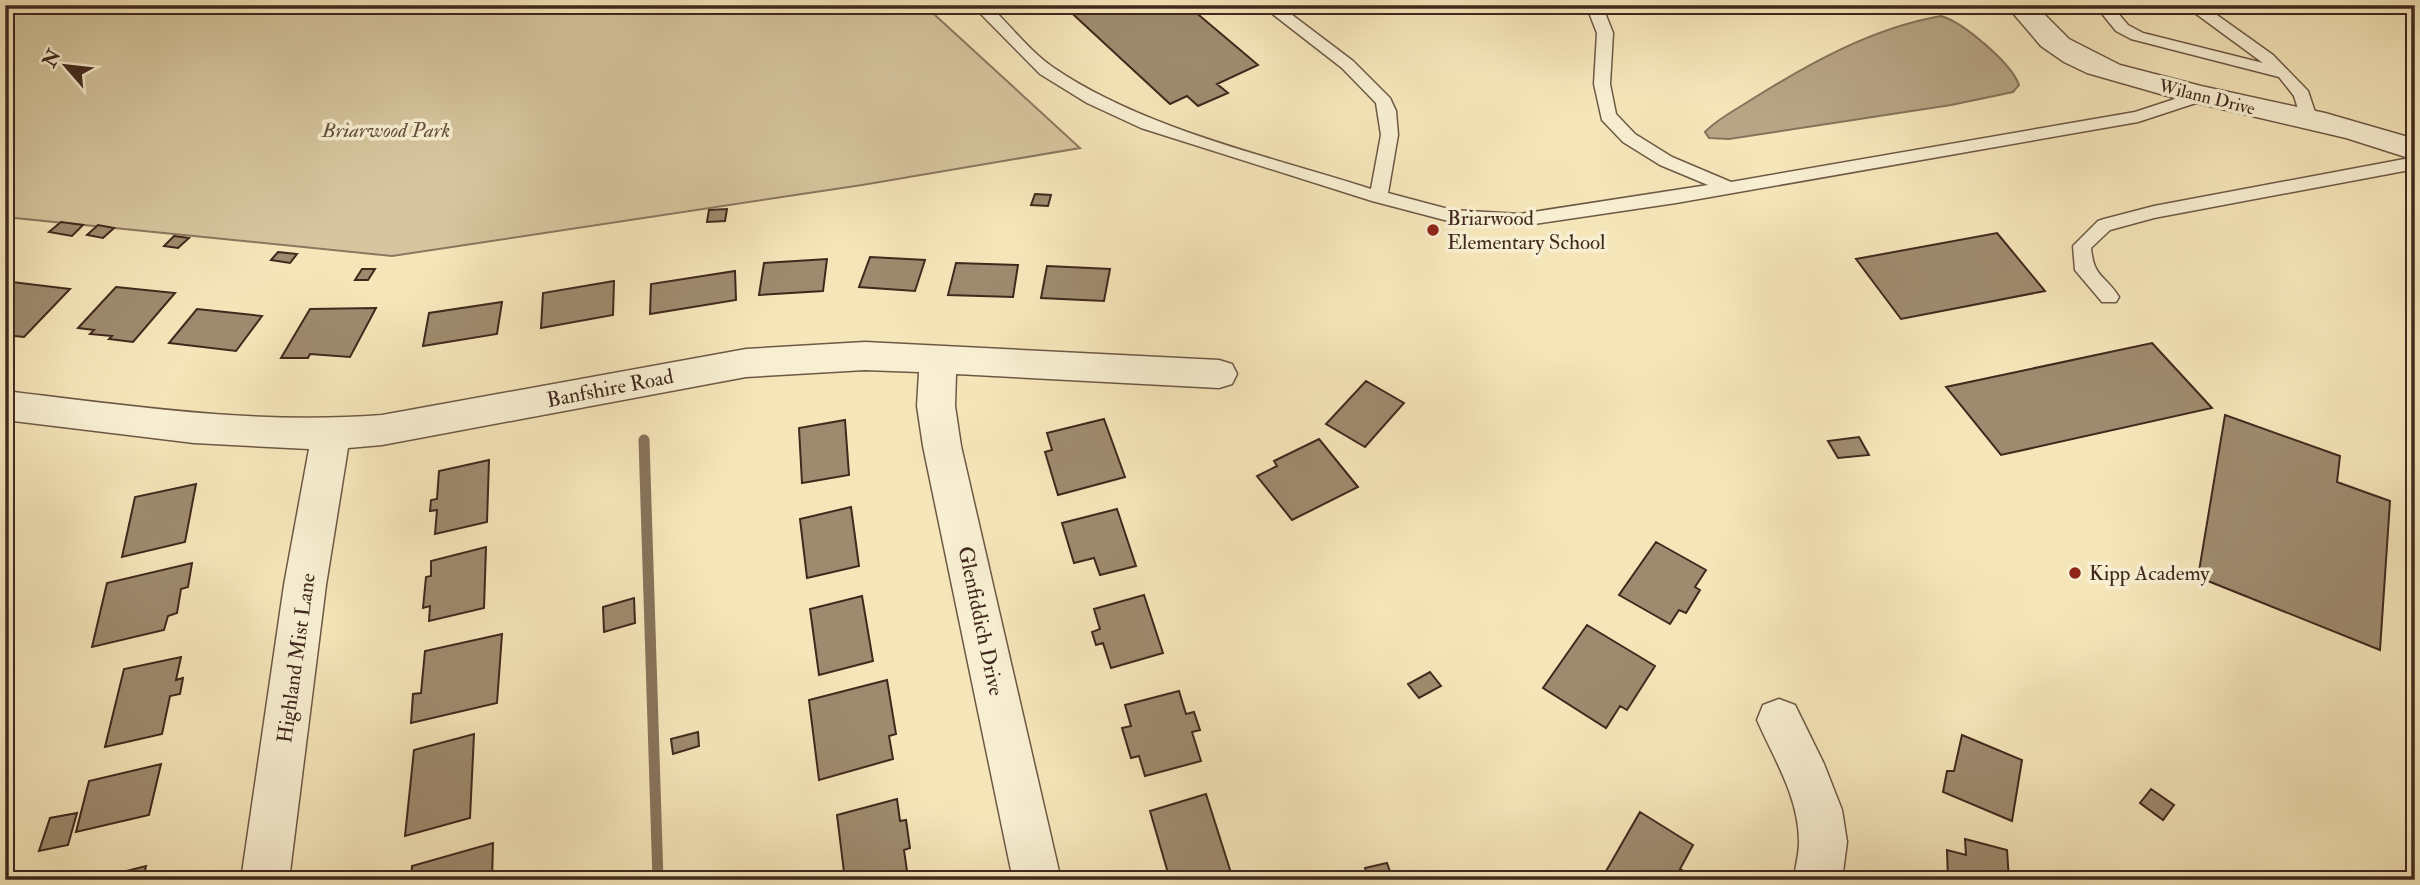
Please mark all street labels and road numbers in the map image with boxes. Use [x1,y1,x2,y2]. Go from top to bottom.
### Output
street label: Wilann Drive [2155,74,2258,121]
street label: Banfshire Road [544,363,676,414]
street label: Glenfiddich Drive [951,544,1010,699]
street label: Highland Mist Lane [271,571,322,745]

